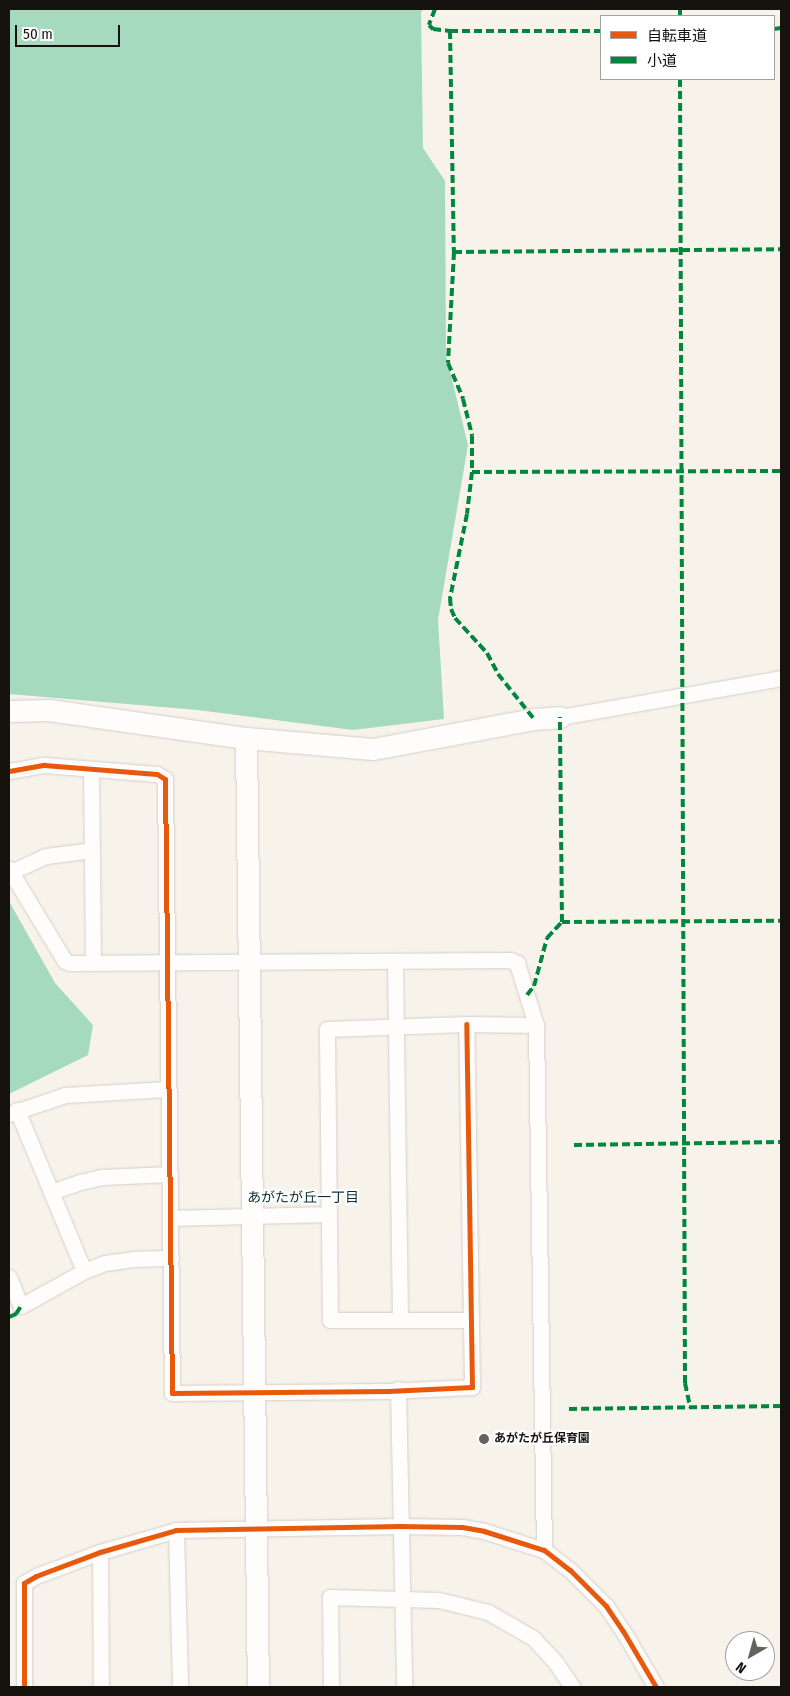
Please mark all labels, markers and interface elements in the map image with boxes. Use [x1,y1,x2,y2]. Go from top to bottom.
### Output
scale bar [18,15,122,47]
legend [600,15,775,80]
text: 50 m [23,25,53,43]
text: 自転車道 [647,27,707,45]
text: 小道 [647,52,677,70]
district label: あがたが丘一丁目 [247,1190,359,1206]
place label: あがたが丘保育園 [494,1432,590,1446]
marker: あがたが丘保育園 [478,1433,490,1445]
north arrow [725,1631,775,1681]
text: N [733,1658,750,1677]

